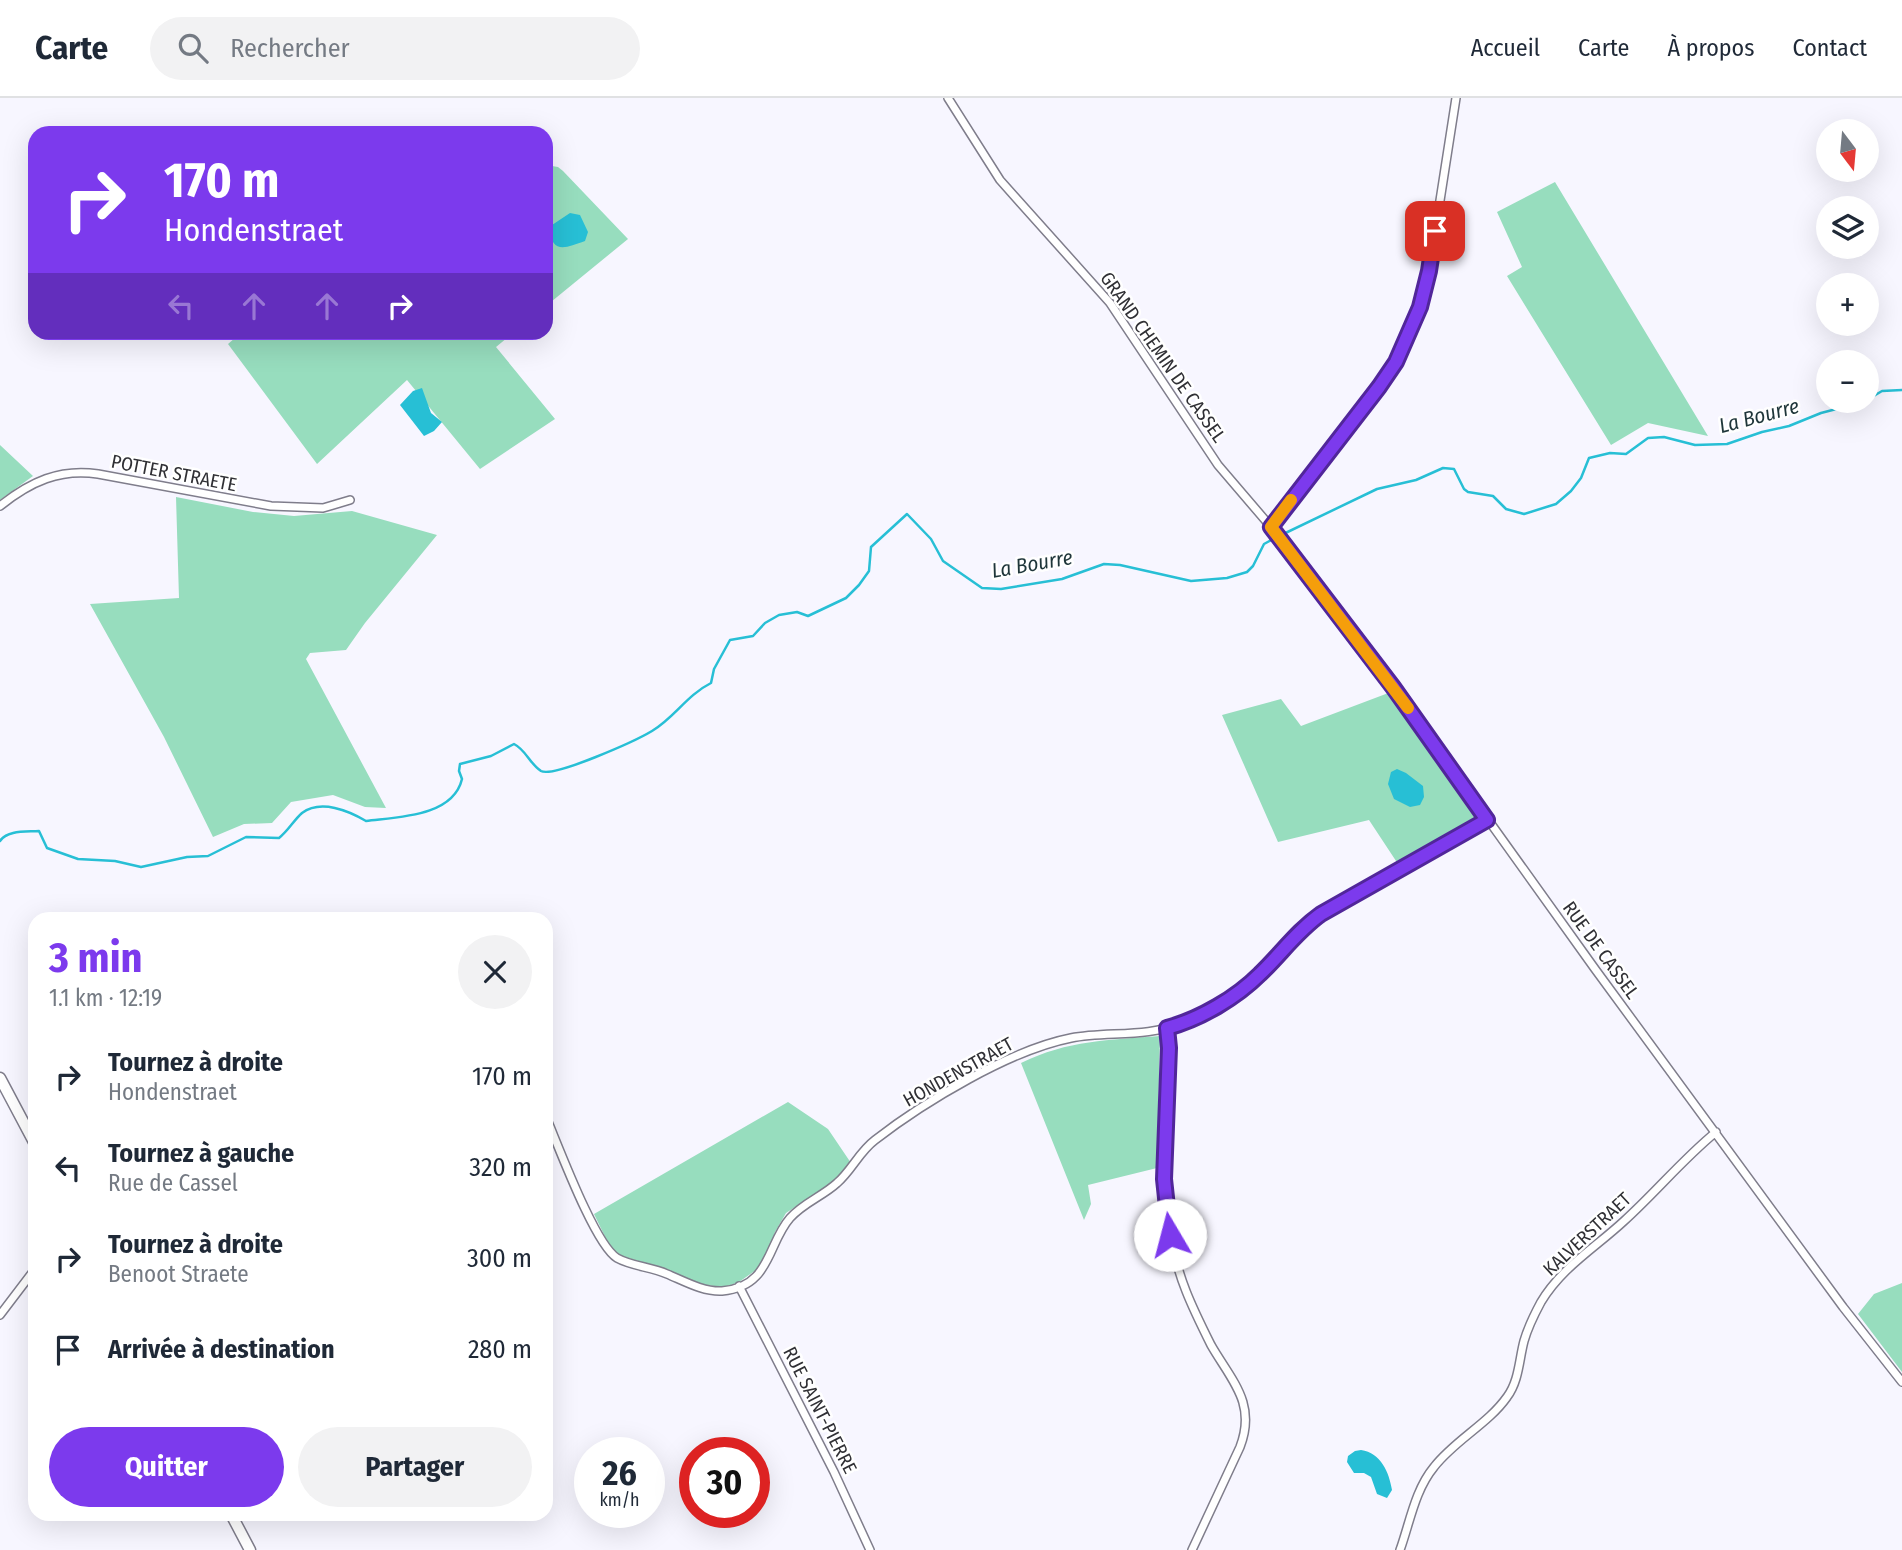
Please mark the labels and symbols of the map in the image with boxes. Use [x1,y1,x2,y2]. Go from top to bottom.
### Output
north arrow [1816,119,1880,182]
pin [1405,201,1465,261]
street label: GRAND CHEMIN DE CASSEL [1095,267,1231,447]
water label: La Bourre [1716,393,1802,439]
street label: POTTER STRAETE [109,450,239,496]
water label: La Bourre [989,544,1075,584]
street label: RUE DE CASSEL [1558,897,1644,1004]
street label: HONDENSTRAET [899,1032,1017,1112]
street label: KALVERSTRAET [1538,1187,1636,1281]
position arrow [1133,1198,1207,1272]
street label: RUE SAINT-PIERRE [778,1343,862,1477]
speed limit sign: 30 [679,1437,770,1528]

